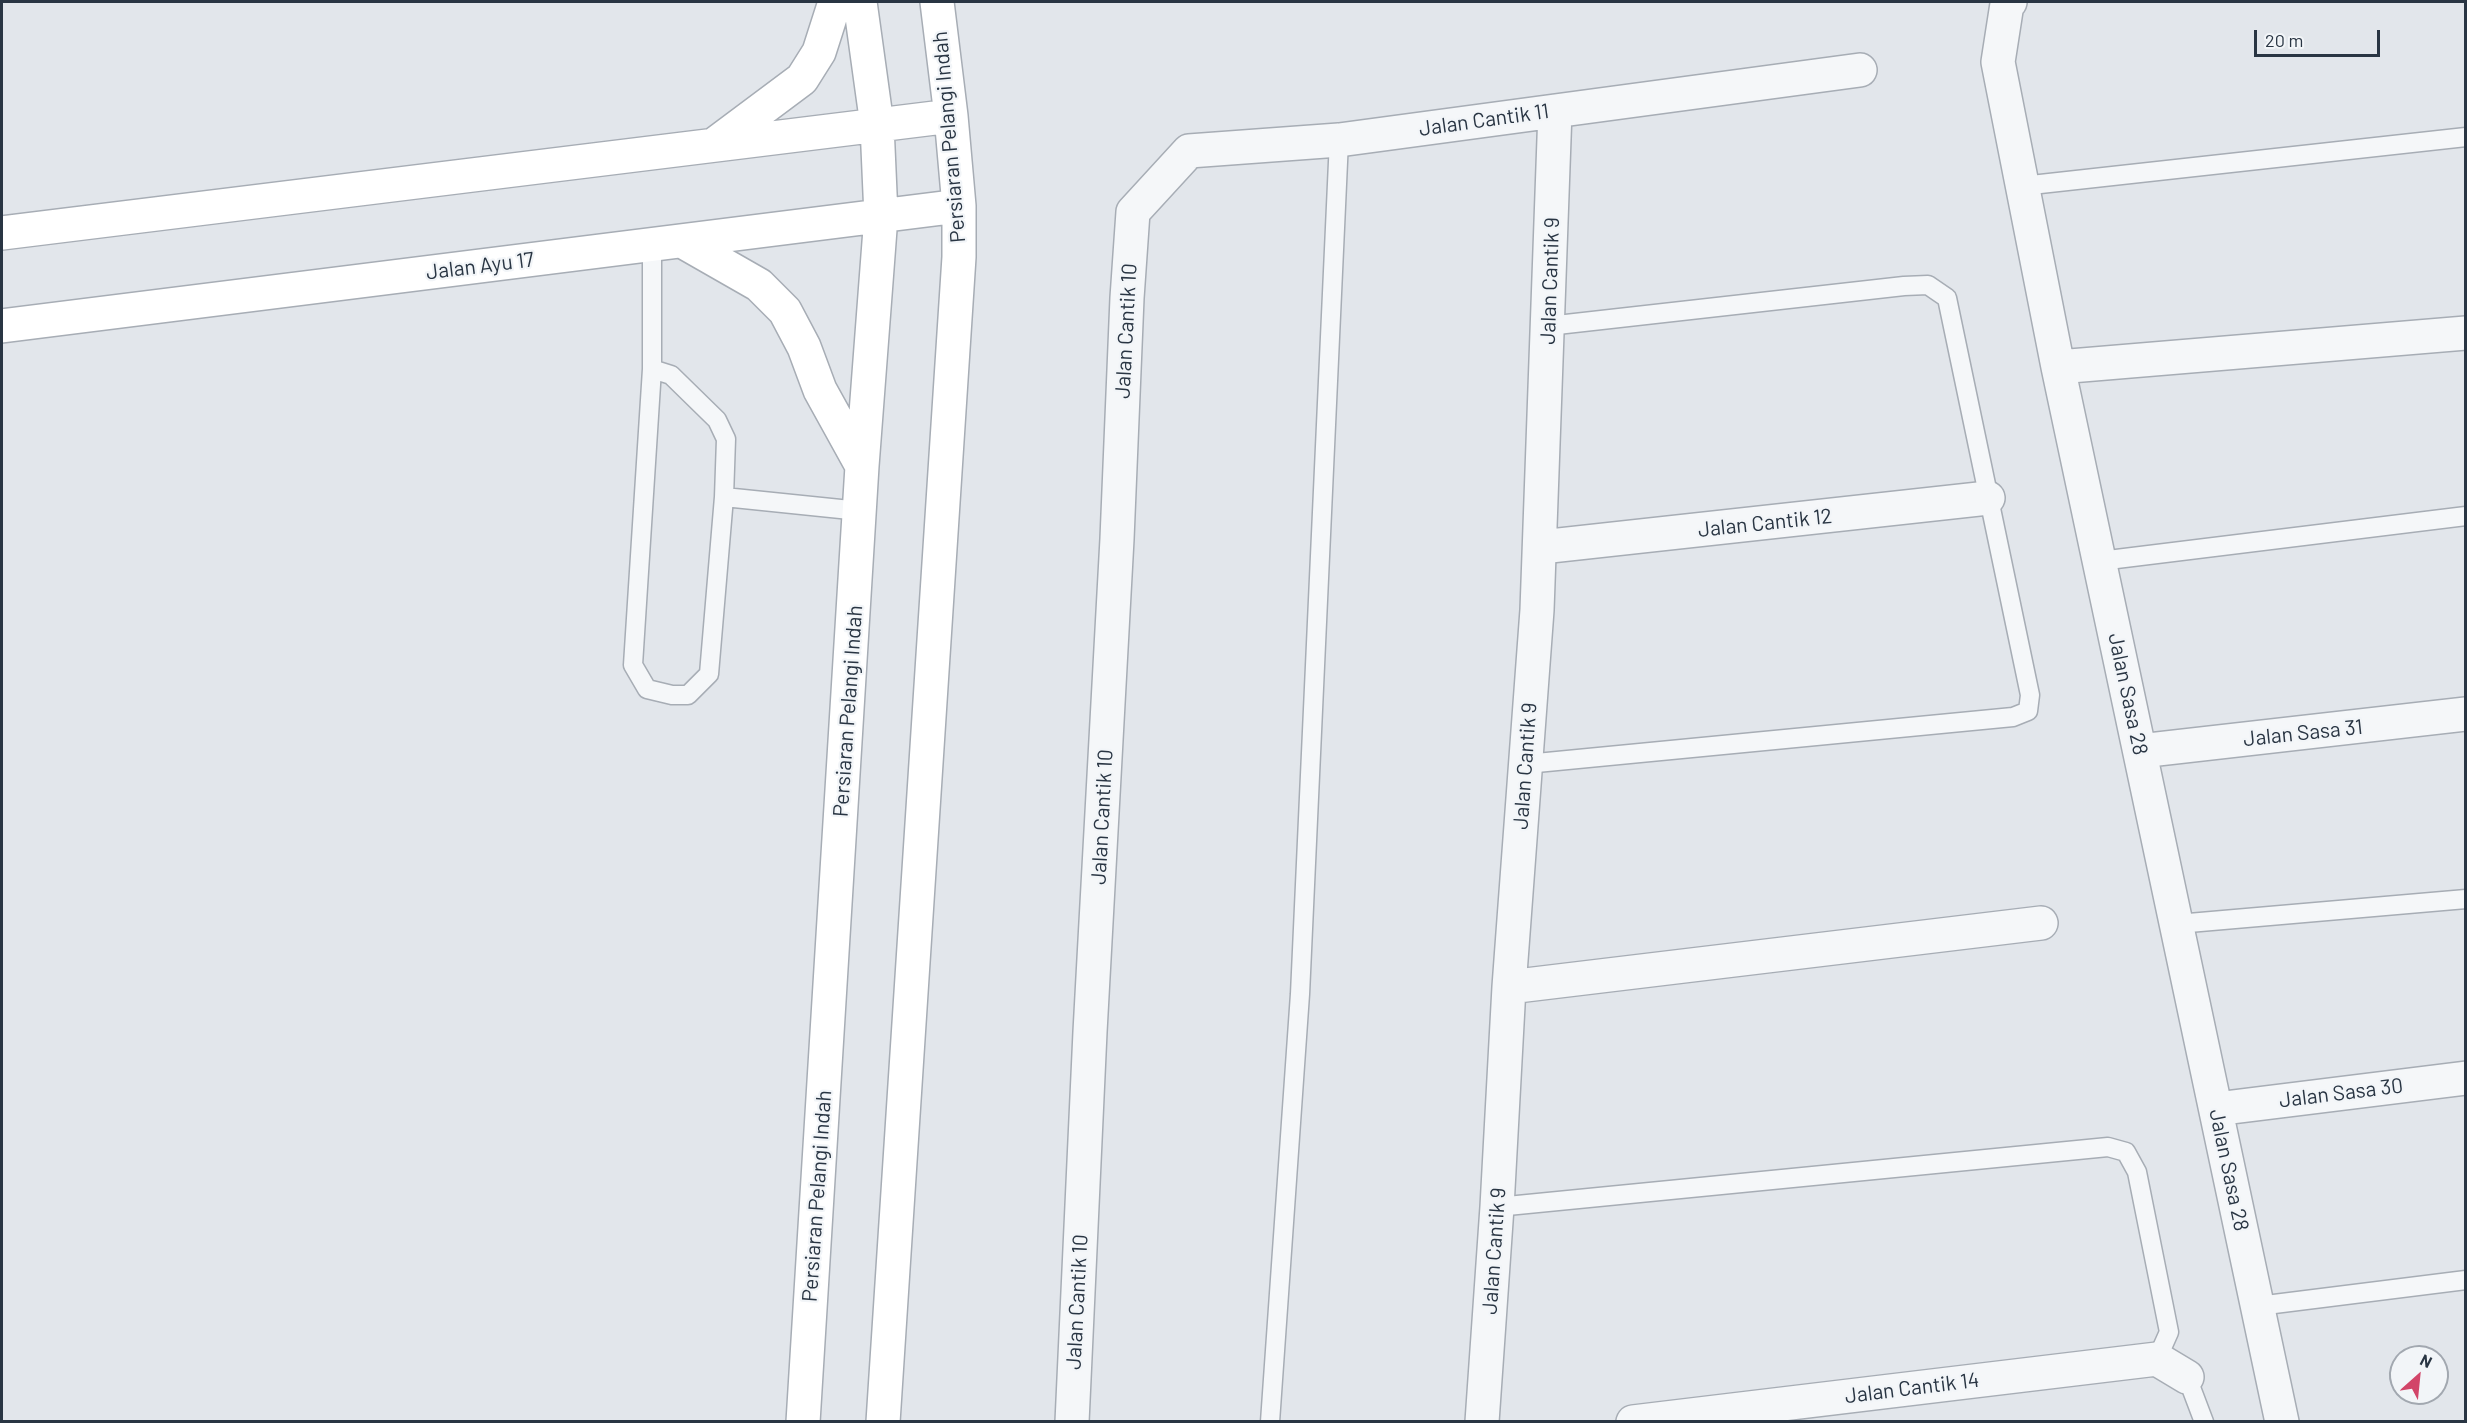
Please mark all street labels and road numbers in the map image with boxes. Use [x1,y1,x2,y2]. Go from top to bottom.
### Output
street label: Persiaran Pelangi Indah [927,30,971,244]
street label: Jalan Cantik 11 [1417,98,1551,142]
street label: Jalan Cantik 9 [1535,217,1565,345]
street label: Jalan Ayu 17 [425,247,535,285]
street label: Jalan Cantik 10 [1110,263,1142,399]
street label: Jalan Cantik 12 [1697,503,1833,543]
street label: Persiaran Pelangi Indah [828,604,868,818]
street label: Jalan Sasa 28 [2103,631,2153,757]
street label: Jalan Cantik 9 [1508,702,1542,830]
street label: Jalan Sasa 31 [2242,714,2364,752]
street label: Jalan Cantik 10 [1086,749,1118,885]
street label: Jalan Sasa 30 [2278,1073,2404,1113]
street label: Persiaran Pelangi Indah [797,1089,837,1303]
street label: Jalan Sasa 28 [2204,1107,2254,1233]
street label: Jalan Cantik 9 [1477,1187,1511,1315]
street label: Jalan Cantik 10 [1061,1234,1093,1370]
street label: Jalan Cantik 14 [1843,1367,1981,1409]

